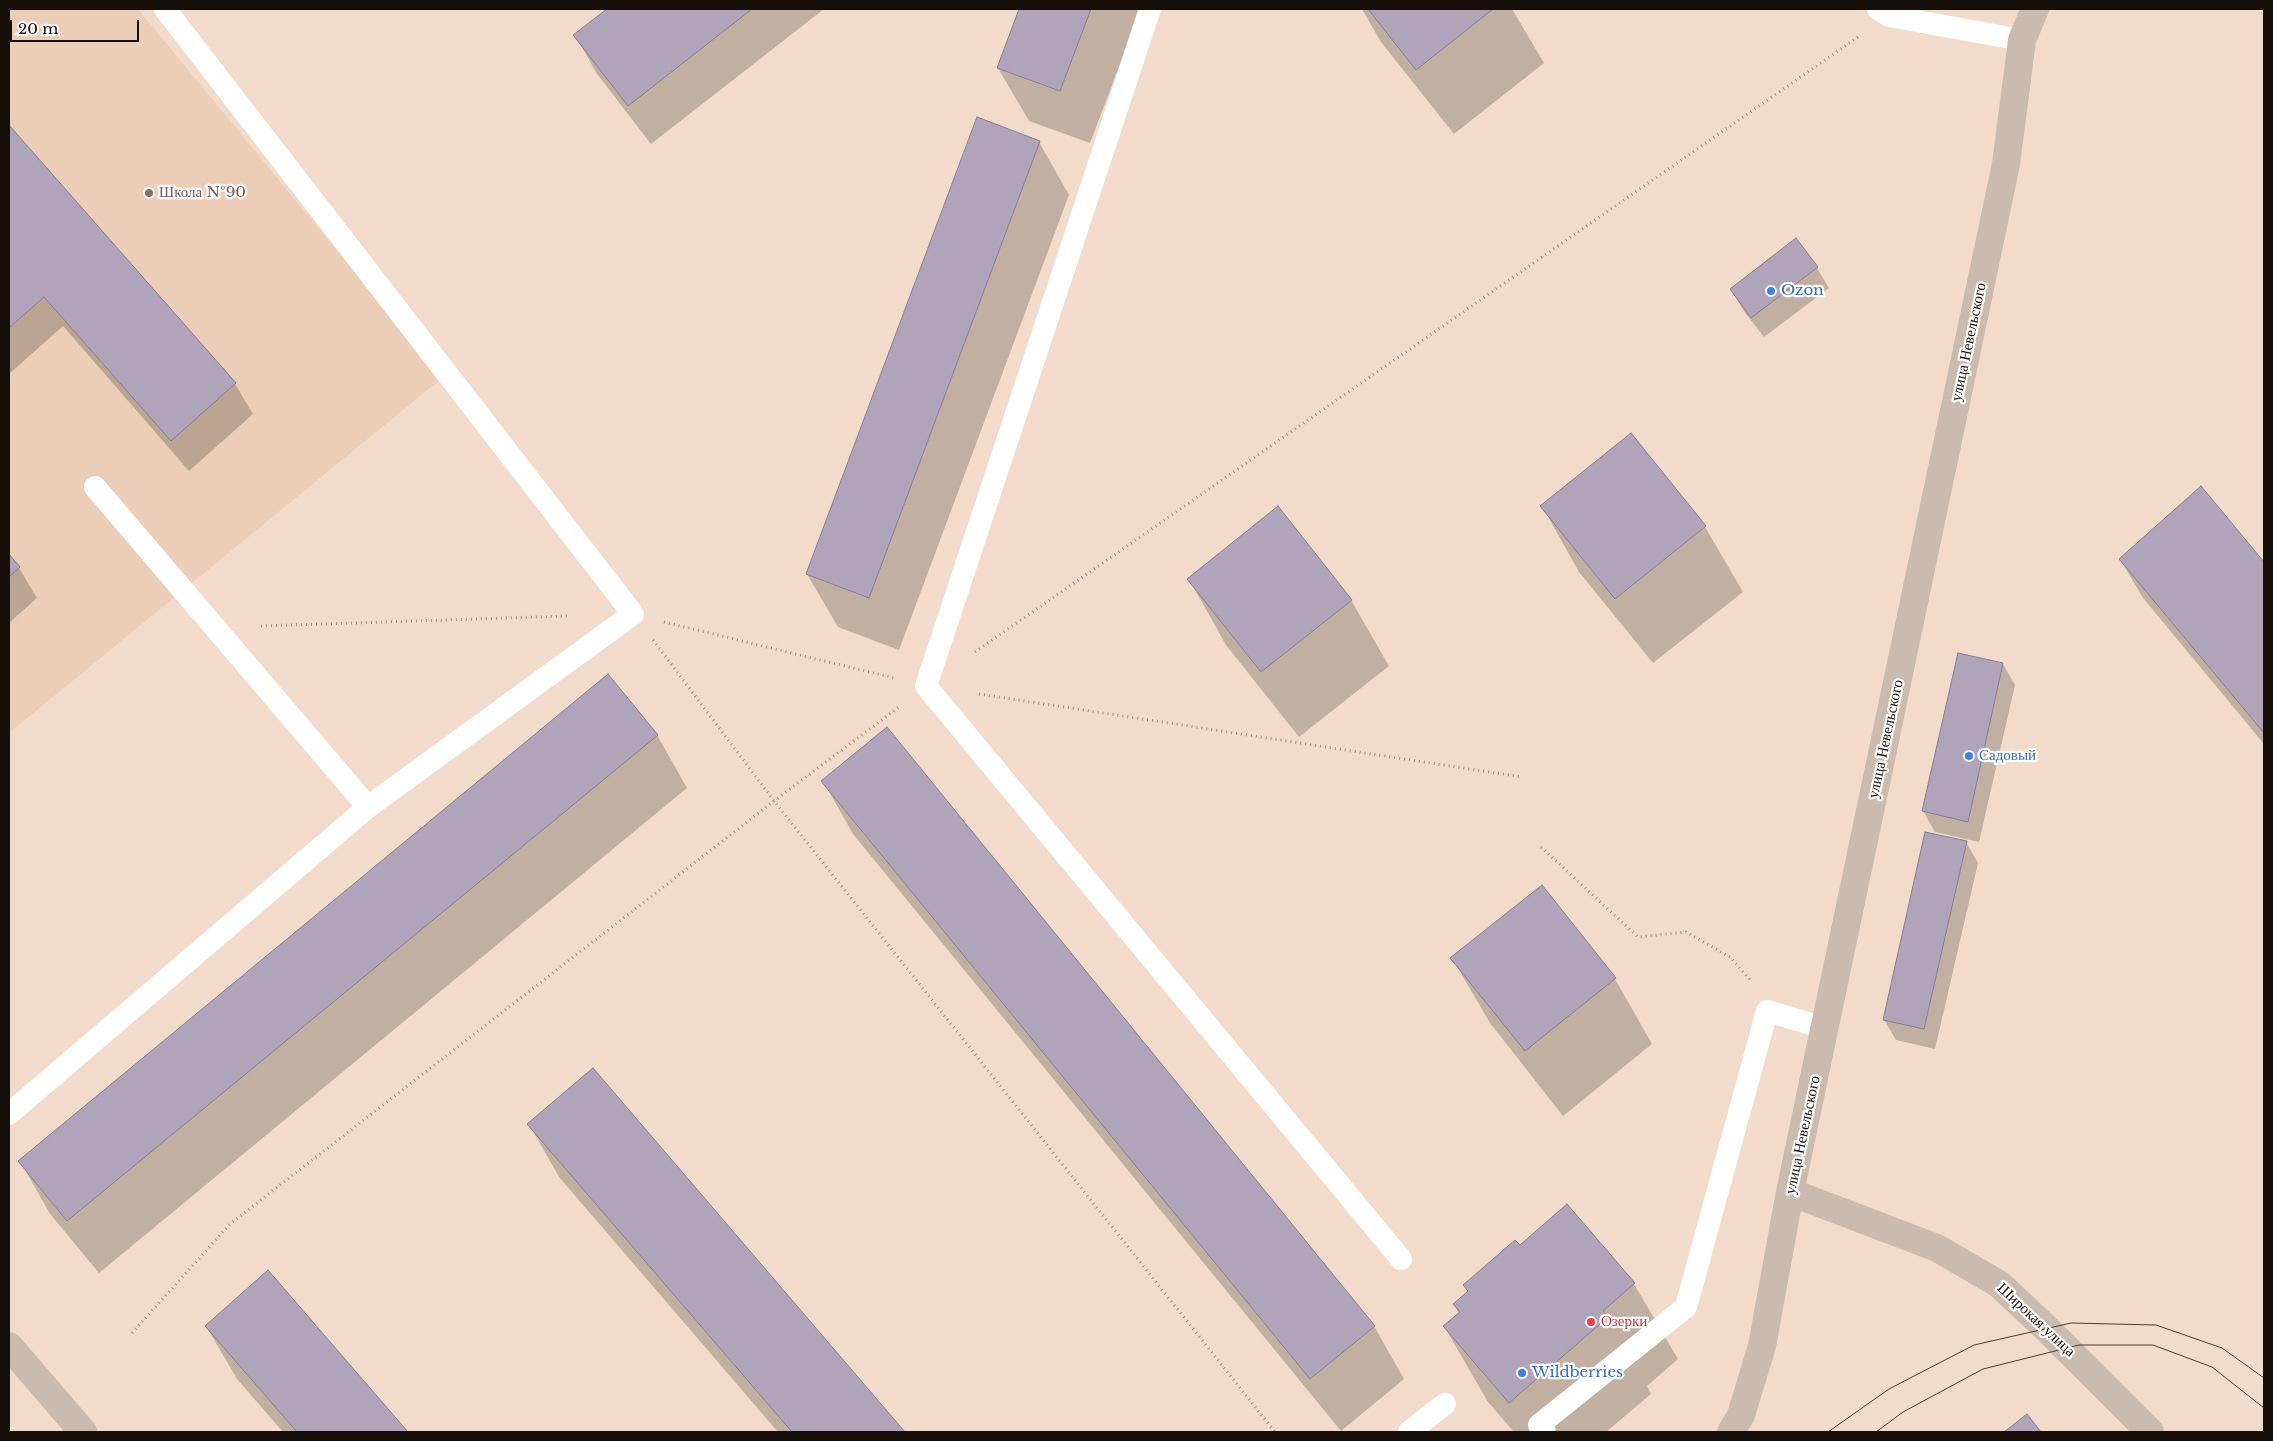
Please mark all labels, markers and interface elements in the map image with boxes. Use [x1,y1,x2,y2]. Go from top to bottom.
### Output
scale bar [12,10,141,42]
text: 20 m [18,19,58,38]
place label: Школа №90 [159,184,246,202]
marker: Школа №90 [143,187,155,199]
street label: улица Невельского [1948,281,1990,403]
place label: Ozon [1781,282,1824,300]
marker: Ozon [1765,285,1777,297]
street label: улица Невельского [1865,678,1907,800]
place label: Садовый [1979,747,2036,765]
marker: Садовый [1963,750,1975,762]
street label: улица Невельского [1782,1074,1824,1196]
street label: Широкая улица [1993,1279,2079,1361]
place label: Озерки [1601,1313,1647,1331]
marker: Озерки [1585,1316,1597,1328]
place label: Wildberries [1532,1364,1623,1382]
marker: Wildberries [1516,1367,1528,1379]

